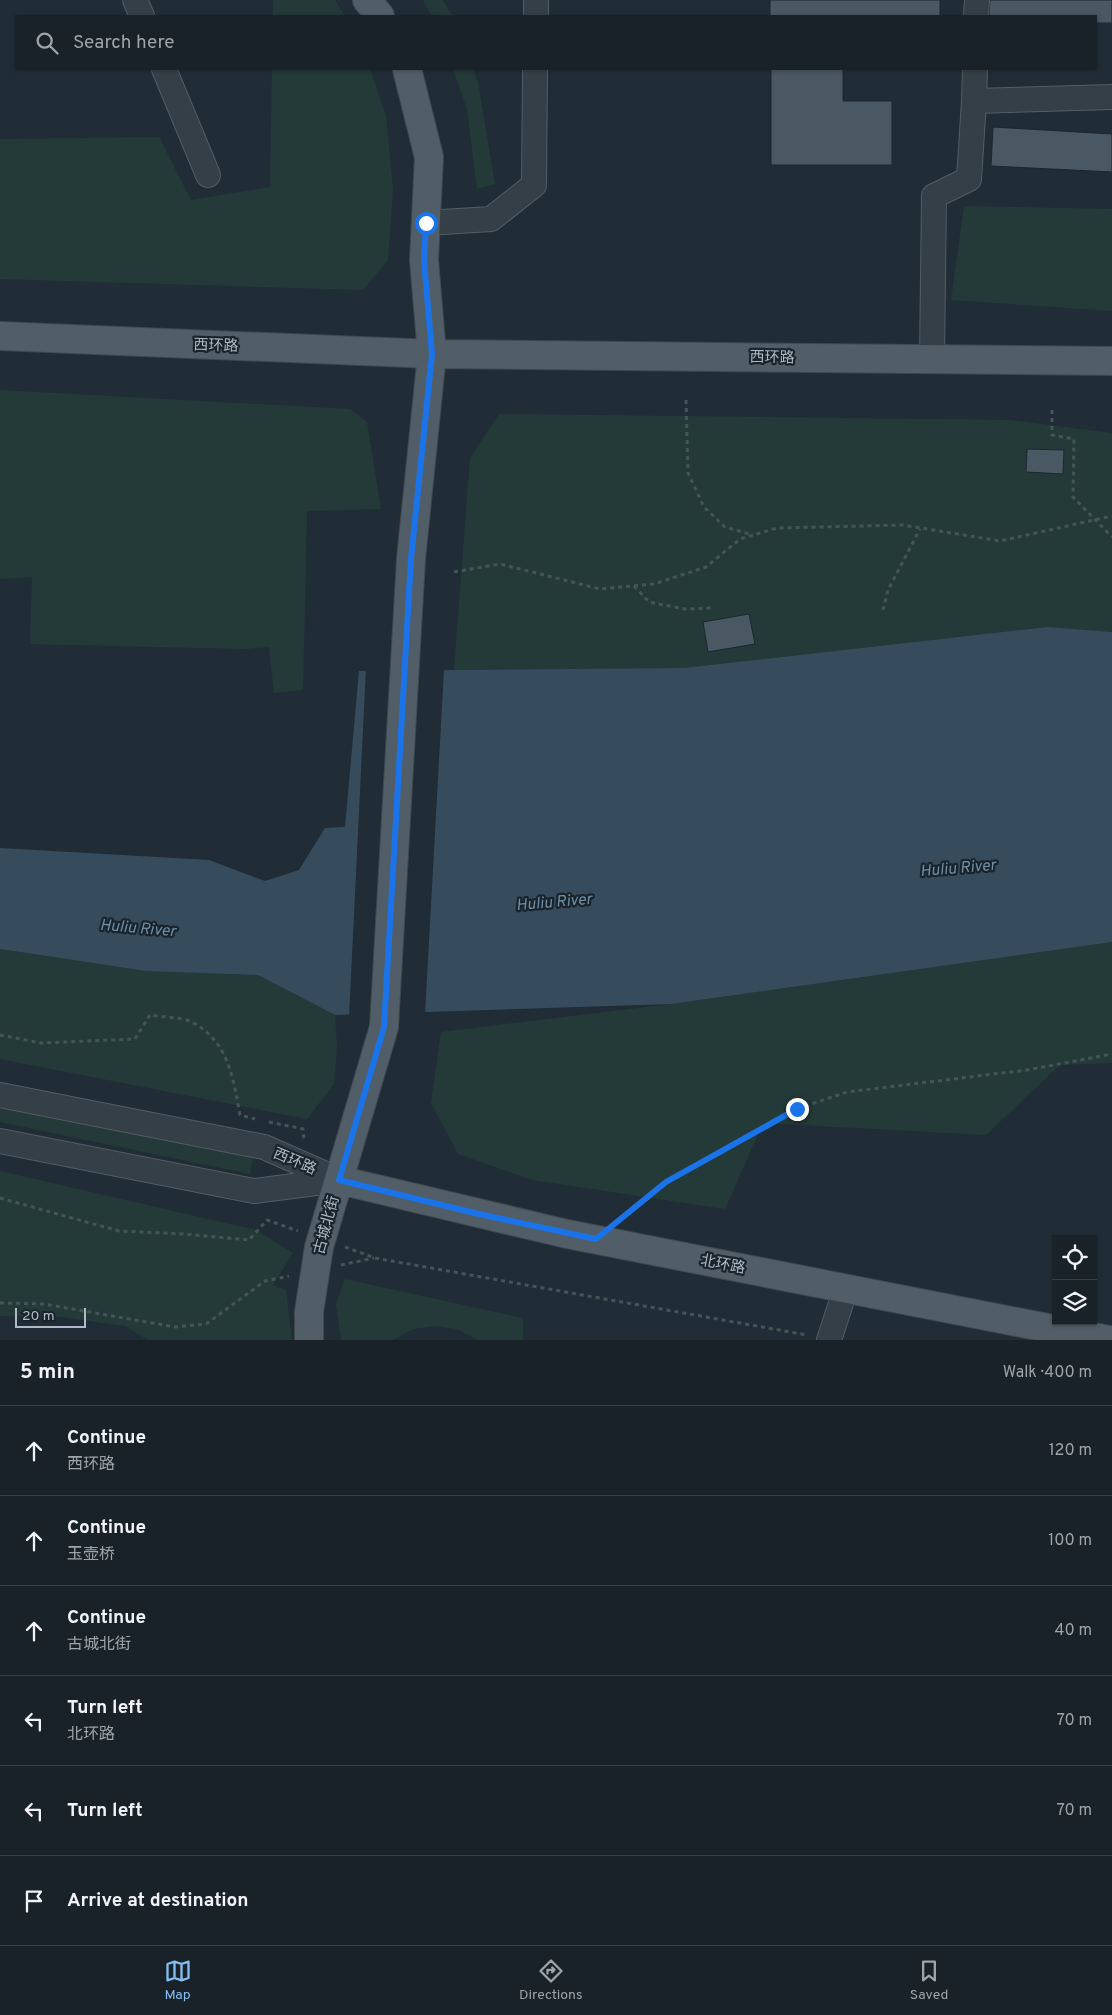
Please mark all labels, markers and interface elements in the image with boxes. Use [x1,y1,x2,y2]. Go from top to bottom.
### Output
search box [15,15,1097,70]
icon: search [33,29,61,57]
text: Search here [73,31,175,55]
route start [415,212,438,235]
street label: 西环路 [193,336,239,357]
street label: 西环路 [749,349,795,368]
water label: Huliu River [919,856,999,882]
water label: Huliu River [515,890,595,916]
water label: Huliu River [99,916,178,942]
route end [786,1098,809,1121]
street label: 西环路 [270,1145,319,1180]
street label: 古城北街 [310,1194,344,1257]
map controls [1052,1235,1097,1325]
button: locate [1052,1235,1097,1280]
street label: 北环路 [699,1251,747,1279]
button: layers [1052,1280,1097,1325]
scale bar [15,1305,86,1328]
text: 20 m [22,1308,55,1325]
text: 5 min [20,1359,75,1386]
text: Walk · 400 m [1003,1363,1092,1383]
text: Continue [67,1426,146,1450]
icon: ahead [20,1437,48,1465]
text: 120 m [1049,1441,1092,1461]
text: 西环路 [67,1455,115,1475]
text: Continue [67,1516,146,1540]
icon: ahead [20,1527,48,1555]
text: 100 m [1048,1531,1092,1551]
text: 玉壶桥 [67,1545,115,1565]
text: Continue [67,1606,146,1630]
icon: ahead [20,1617,48,1645]
text: 40 m [1054,1621,1092,1641]
text: 古城北街 [67,1635,131,1655]
text: Turn left [67,1696,143,1720]
icon: left [20,1707,48,1735]
text: 70 m [1057,1711,1092,1731]
text: 北环路 [67,1725,115,1745]
icon: left [20,1797,48,1825]
text: Turn left [67,1799,143,1823]
text: 70 m [1057,1801,1092,1821]
icon: arrive [20,1887,48,1915]
text: Arrive at destination [67,1889,248,1913]
tab: Map [164,1957,192,2004]
tab: Directions [519,1957,583,2004]
tab: Saved [910,1957,948,2004]

